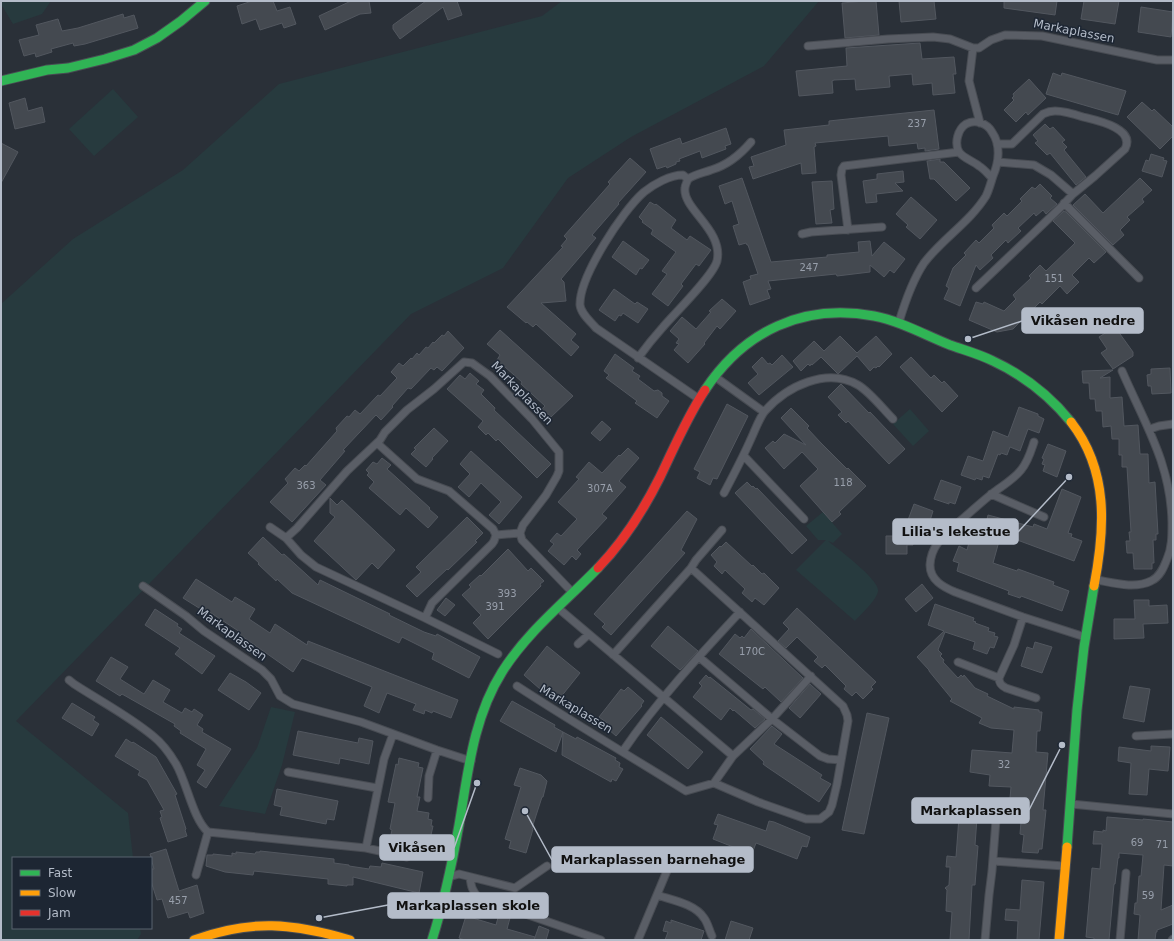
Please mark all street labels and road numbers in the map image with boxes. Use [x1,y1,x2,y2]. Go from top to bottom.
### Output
street label: Markaplassen [1032,16,1116,46]
street label: Markaplassen [488,358,556,428]
street label: Markaplassen [195,604,269,664]
street label: Markaplassen [537,682,615,736]

